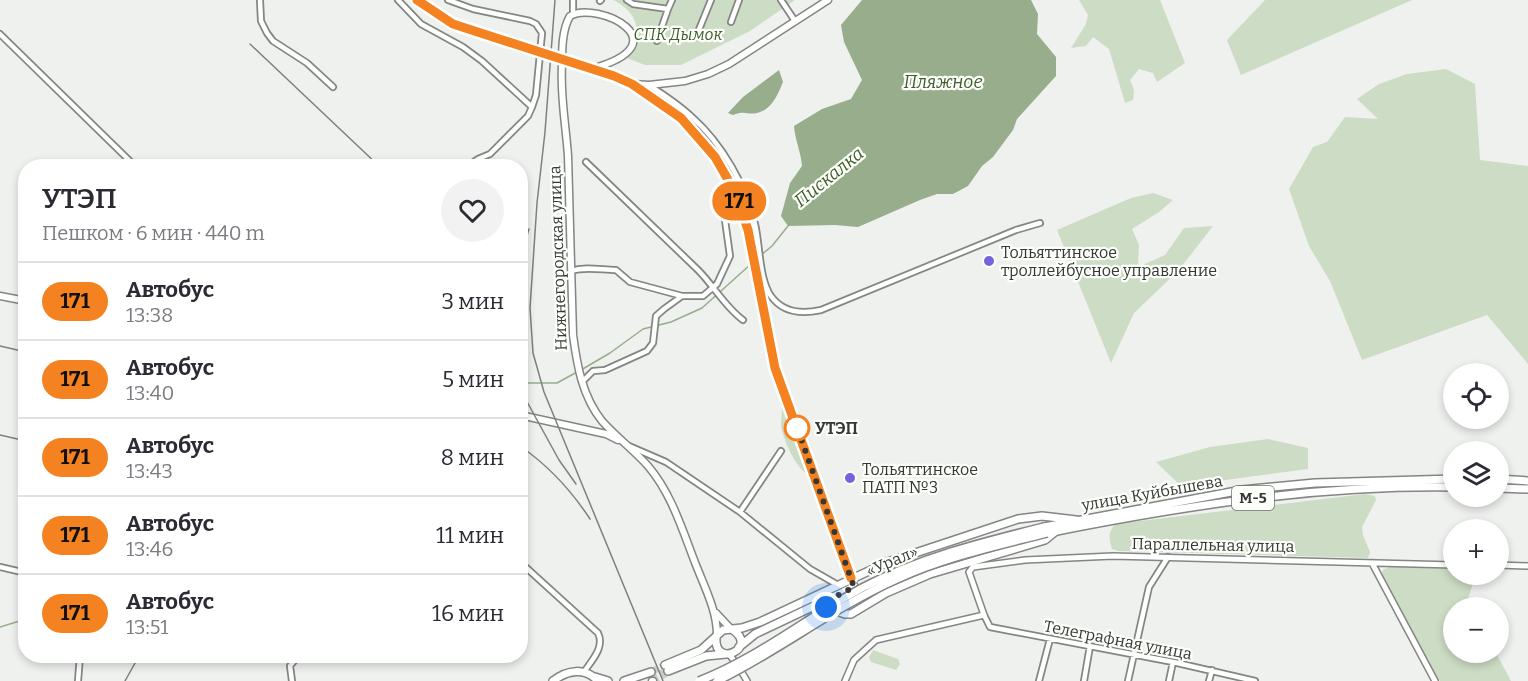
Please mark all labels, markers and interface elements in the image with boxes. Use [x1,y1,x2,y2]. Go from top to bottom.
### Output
park label: СПК Дымок [634,25,723,44]
water label: Пляжное [903,71,983,93]
water label: Пискалка [790,142,868,212]
street label: Нижнегородская улица [545,165,571,351]
button: heart [441,179,504,242]
text: УТЭП [42,182,117,215]
line badge: 171 [704,182,774,220]
text: 171 [724,188,754,214]
text: Пешком · 6 мин · 440 m [42,221,265,245]
place label: Тольяттинское троллейбусное управление [1001,243,1217,280]
marker: Тольяттинское троллейбусное управление [982,254,996,268]
text: Автобус [126,276,214,303]
text: 171 [60,288,90,314]
text: 3 мин [441,288,504,315]
text: 13:38 [126,303,173,327]
text: Автобус [126,354,214,381]
map controls [1443,363,1509,663]
button: locate [1443,363,1509,429]
text: 171 [60,366,90,392]
text: 5 мин [442,366,504,393]
text: 13:40 [126,381,174,405]
marker: УТЭП [784,415,810,441]
place label: УТЭП [815,419,858,438]
text: Автобус [126,432,214,459]
button: layers [1443,441,1509,507]
text: 171 [60,444,90,470]
text: 8 мин [441,444,504,471]
text: 13:43 [126,459,173,483]
place label: Тольяттинское ПАТП №3 [862,460,978,497]
marker: Тольяттинское ПАТП №3 [843,471,857,485]
street label: улица Куйбышева [1079,471,1224,515]
road number: М-5 [1232,486,1274,510]
text: Автобус [126,510,214,537]
button: + [1443,519,1509,585]
text: 171 [60,522,90,548]
text: 11 мин [436,522,504,549]
street label: Параллельная улица [1131,534,1295,556]
text: 13:46 [126,537,173,561]
street label: «Урал» [863,542,921,580]
text: Автобус [126,588,214,615]
your location [811,592,841,622]
button: − [1443,597,1509,663]
text: 171 [60,600,90,626]
text: 16 мин [432,600,504,627]
text: 13:51 [126,615,168,639]
street label: Телеграфная улица [1042,616,1194,664]

